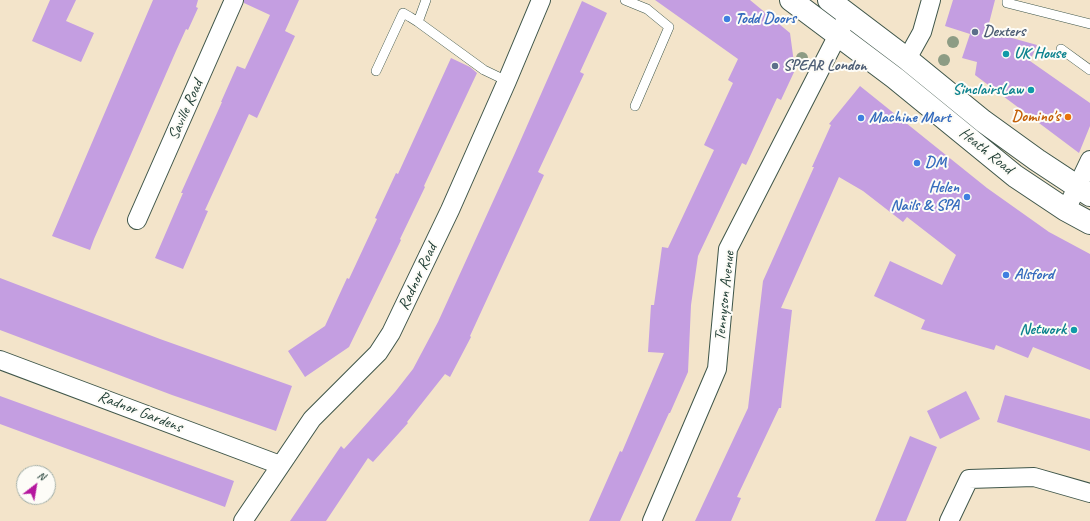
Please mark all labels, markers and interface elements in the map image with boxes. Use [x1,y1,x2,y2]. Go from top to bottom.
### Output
place label: Todd Doors [735,9,796,29]
marker: Todd Doors [722,14,732,24]
place label: Dexters [983,22,1025,42]
marker: Dexters [970,27,980,37]
place label: UK House [1014,44,1066,64]
marker: UK House [1001,49,1011,59]
place label: SPEAR London [783,56,867,76]
marker: SPEAR London [770,61,780,71]
street label: Saville Road [164,77,208,143]
place label: SinclairsLaw [952,80,1023,100]
marker: SinclairsLaw [1026,85,1036,95]
place label: Domino's [1012,107,1060,127]
place label: Machine Mart [869,108,951,128]
marker: Domino's [1063,112,1073,122]
marker: Machine Mart [856,113,866,123]
street label: Heath Road [955,123,1017,179]
place label: DM [925,153,946,173]
marker: DM [912,158,922,168]
place label: Helen Nails & SPA [891,178,959,216]
marker: Helen Nails & SPA [962,192,972,202]
street label: Radnor Road [394,241,442,313]
street label: Tennyson Avenue [711,250,739,342]
place label: Alsford [1014,265,1053,285]
marker: Alsford [1001,270,1011,280]
place label: Network [1019,320,1066,340]
marker: Network [1069,325,1079,335]
street label: Radnor Gardens [95,387,185,437]
north arrow [16,465,56,505]
text: N [35,468,48,483]

